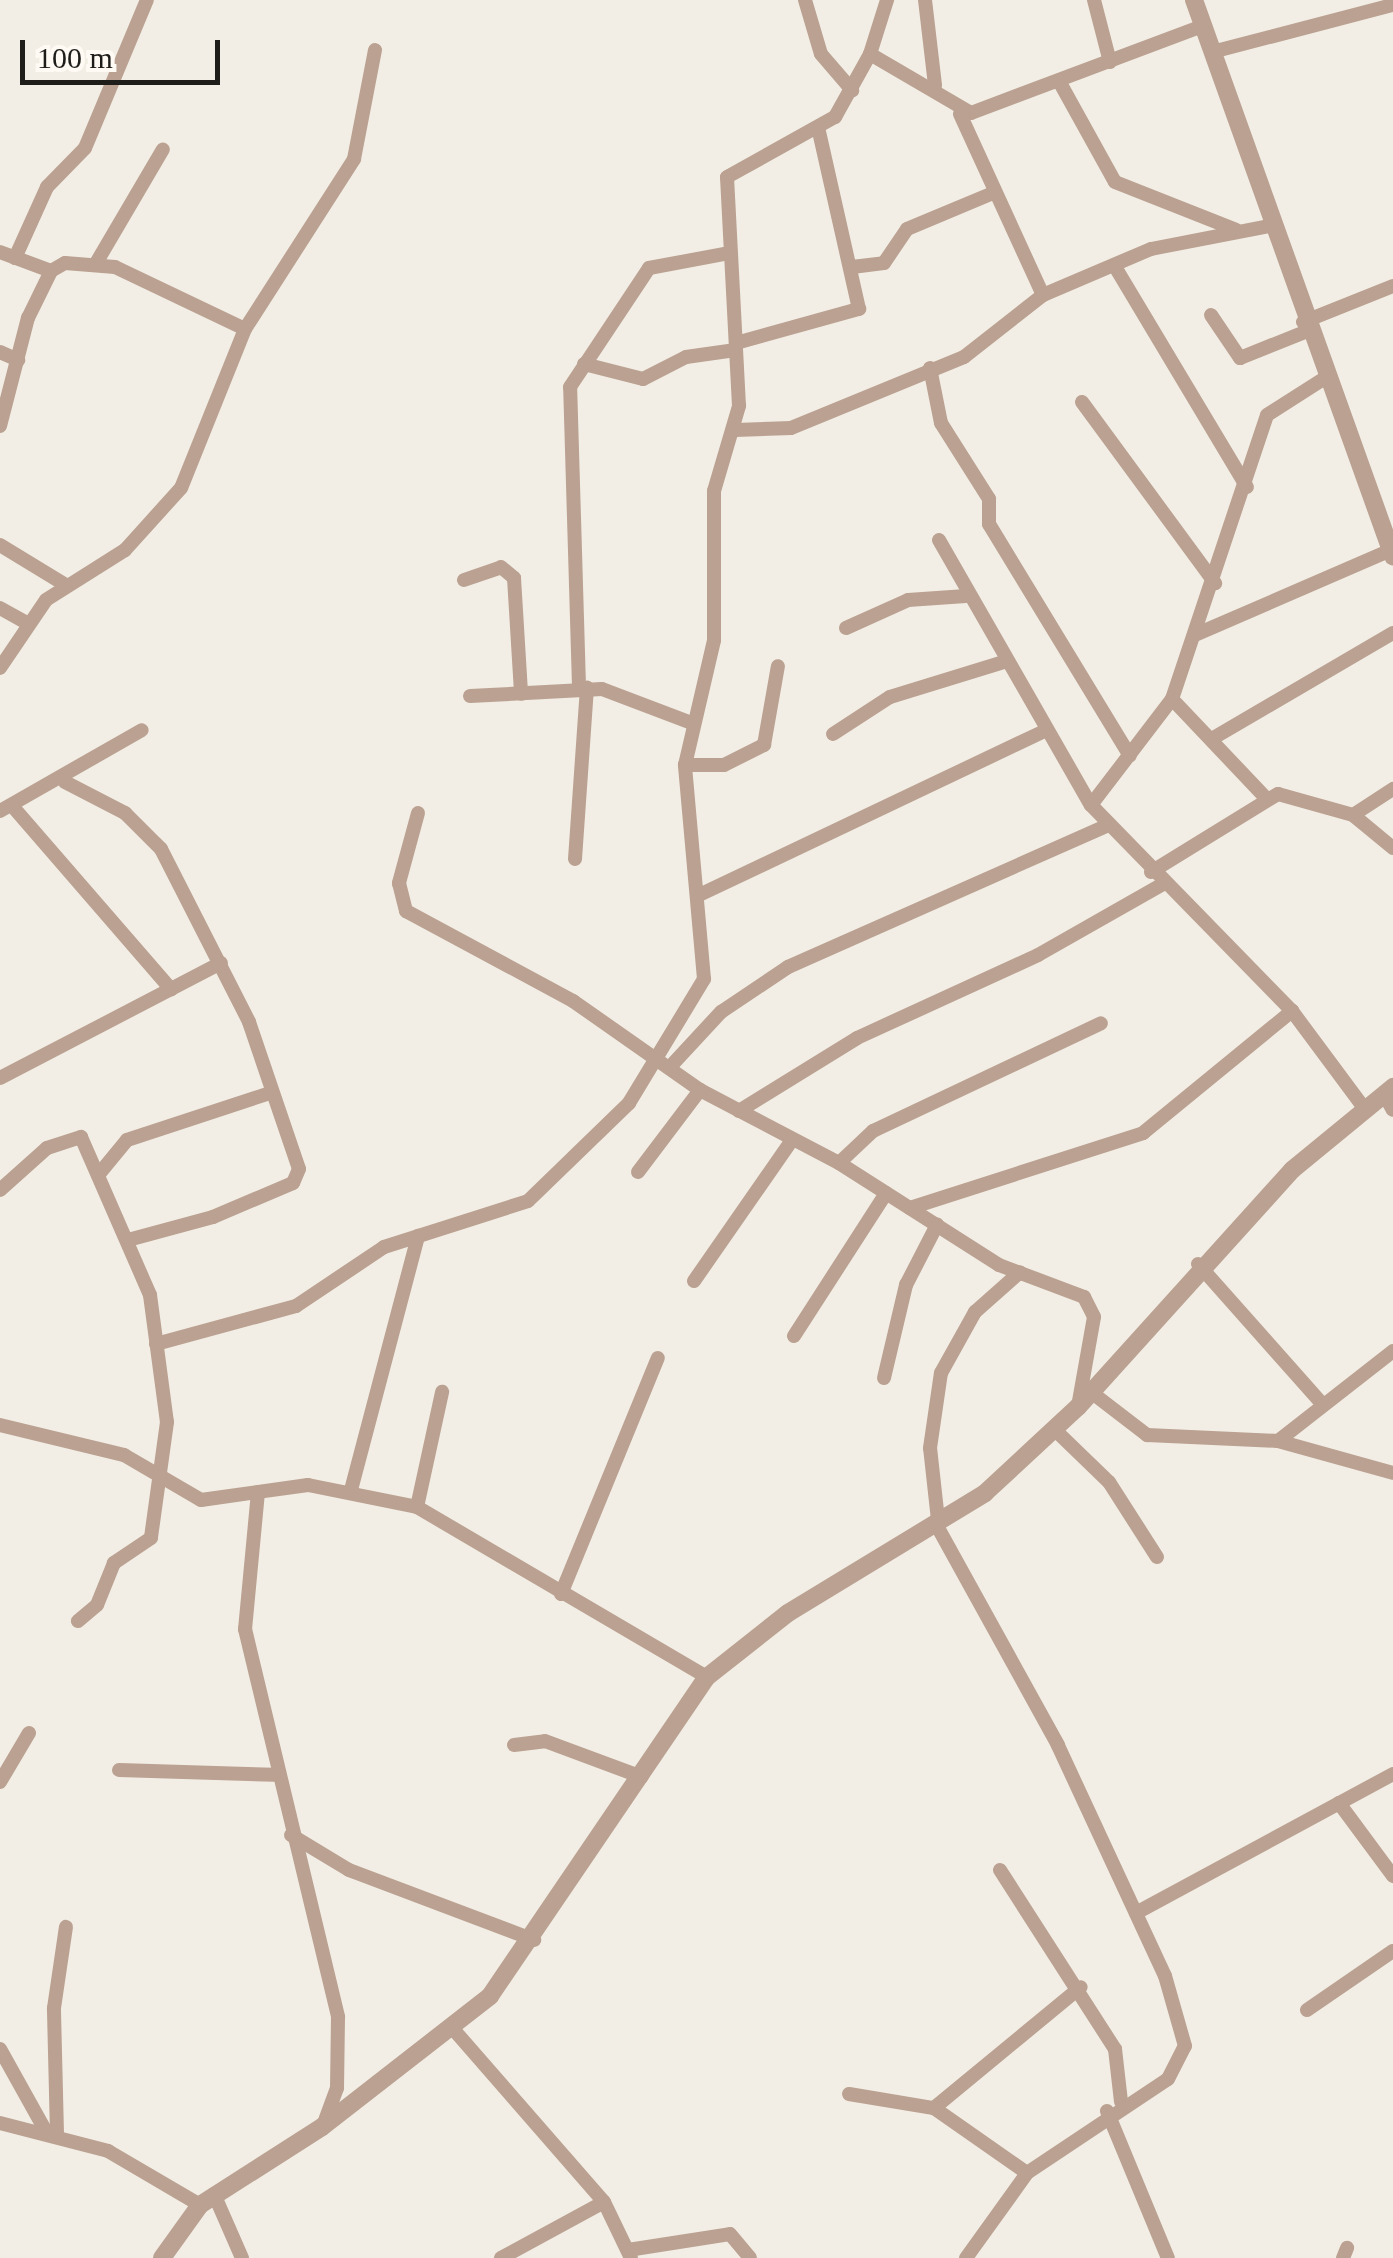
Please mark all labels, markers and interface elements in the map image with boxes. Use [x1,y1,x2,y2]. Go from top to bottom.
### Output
scale bar [25,20,225,82]
text: 100 m [37,41,113,74]

